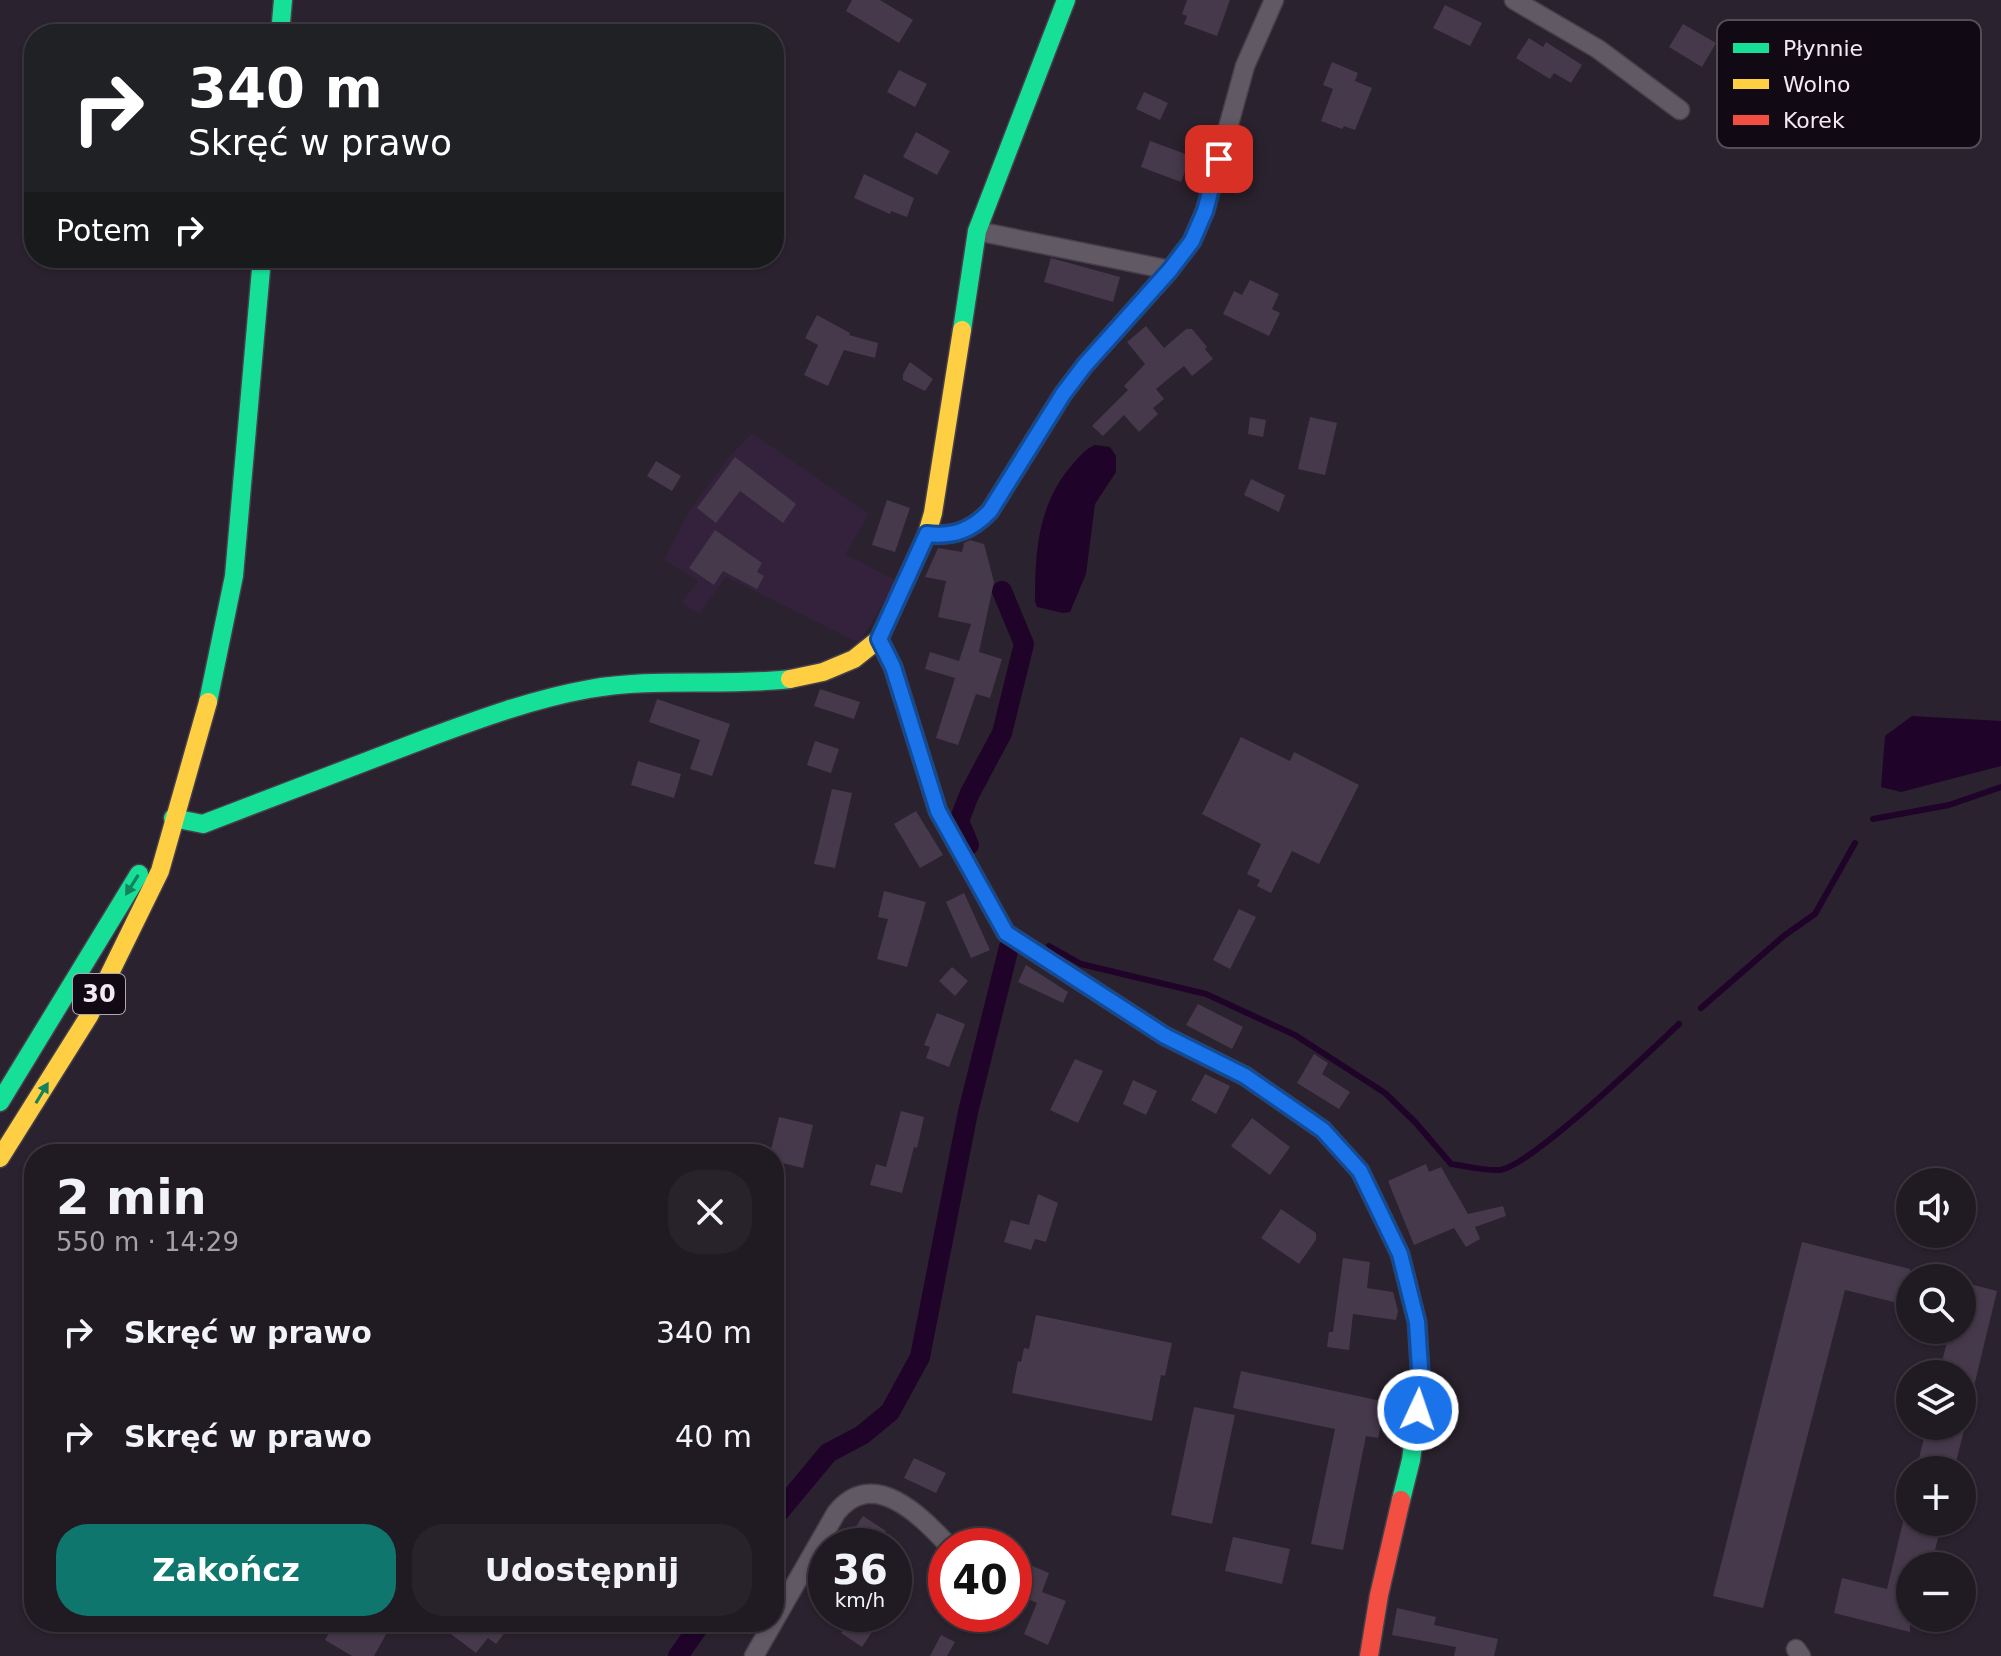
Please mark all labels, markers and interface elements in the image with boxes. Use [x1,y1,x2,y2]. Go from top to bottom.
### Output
legend [1717,20,1981,148]
text: Płynnie [1783,36,1863,61]
text: 340 m [188,55,383,120]
icon: right [56,56,160,160]
text: Wolno [1783,72,1850,97]
text: Korek [1783,108,1845,133]
text: Skręć w prawo [188,122,452,163]
pin [1185,125,1253,193]
icon: arrive [1197,137,1241,181]
icon: right [167,208,211,252]
text: Potem [56,213,151,248]
one-way arrow [126,874,140,896]
road number: 30 [73,974,125,1014]
one-way arrow [35,1082,49,1104]
map controls [1896,1168,1976,1632]
button: sound [1896,1168,1976,1248]
text: 2 min [56,1169,207,1225]
button: close [668,1170,752,1254]
text: 550 m · 14:29 [56,1227,239,1257]
button: search [1896,1264,1976,1344]
icon: right [56,1310,100,1354]
text: Skręć w prawo [124,1315,372,1350]
text: 340 m [656,1315,752,1350]
button: layers [1896,1360,1976,1440]
position arrow [1376,1368,1460,1452]
icon: right [56,1414,100,1458]
text: Skręć w prawo [124,1419,372,1454]
text: 40 m [675,1419,752,1454]
button: + [1896,1456,1976,1536]
button: Zakończ [56,1524,396,1616]
button: Udostępnij [412,1524,752,1616]
speed limit sign: 40 [928,1528,1032,1632]
text: 36 [832,1547,888,1593]
button: − [1896,1552,1976,1632]
text: km/h [835,1588,885,1612]

